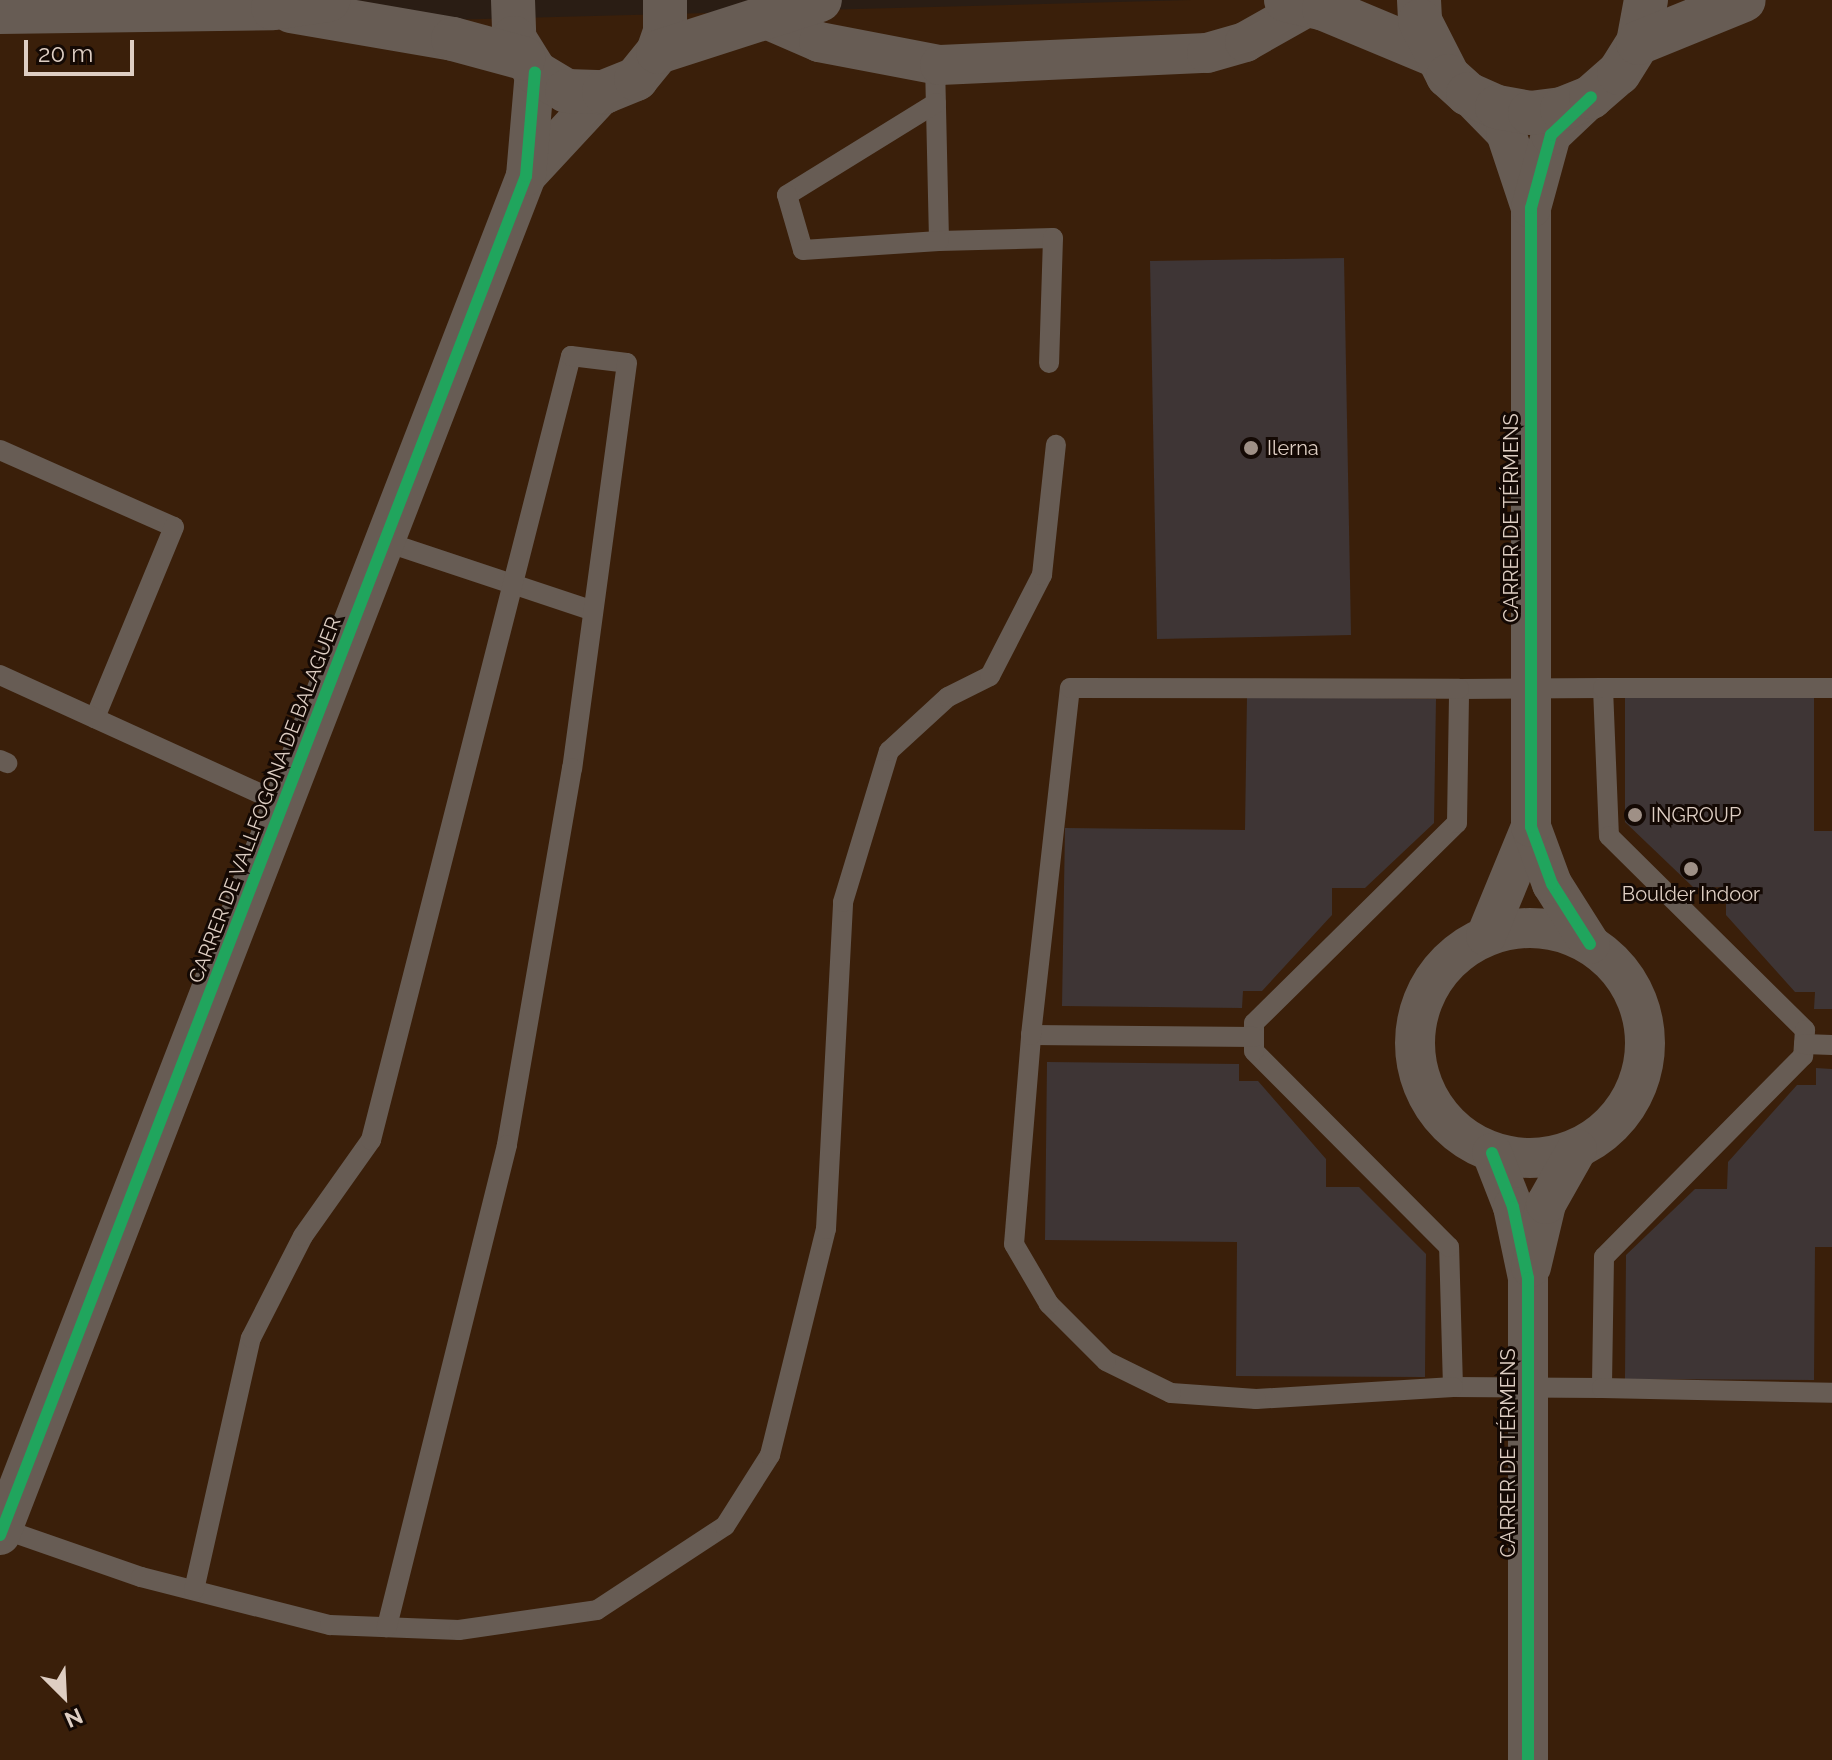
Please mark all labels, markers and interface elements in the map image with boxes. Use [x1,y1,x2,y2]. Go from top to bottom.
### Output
scale bar [28,24,138,74]
text: 20 m [38,39,93,68]
street label: CARRER DE TÉRMENS [1499,413,1523,623]
place label: Ilerna [1267,436,1319,460]
marker: Ilerna [1242,439,1260,457]
street label: CARRER DE VALLFOGONA DE BALAGUER [184,613,346,987]
place label: INGROUP [1651,803,1741,827]
marker: INGROUP [1626,806,1644,824]
marker: Boulder Indoor [1682,860,1700,878]
place label: Boulder Indoor [1622,882,1760,906]
street label: CARRER DE TÉRMENS [1496,1348,1520,1558]
north arrow [24,1656,104,1736]
text: N [61,1703,87,1733]

